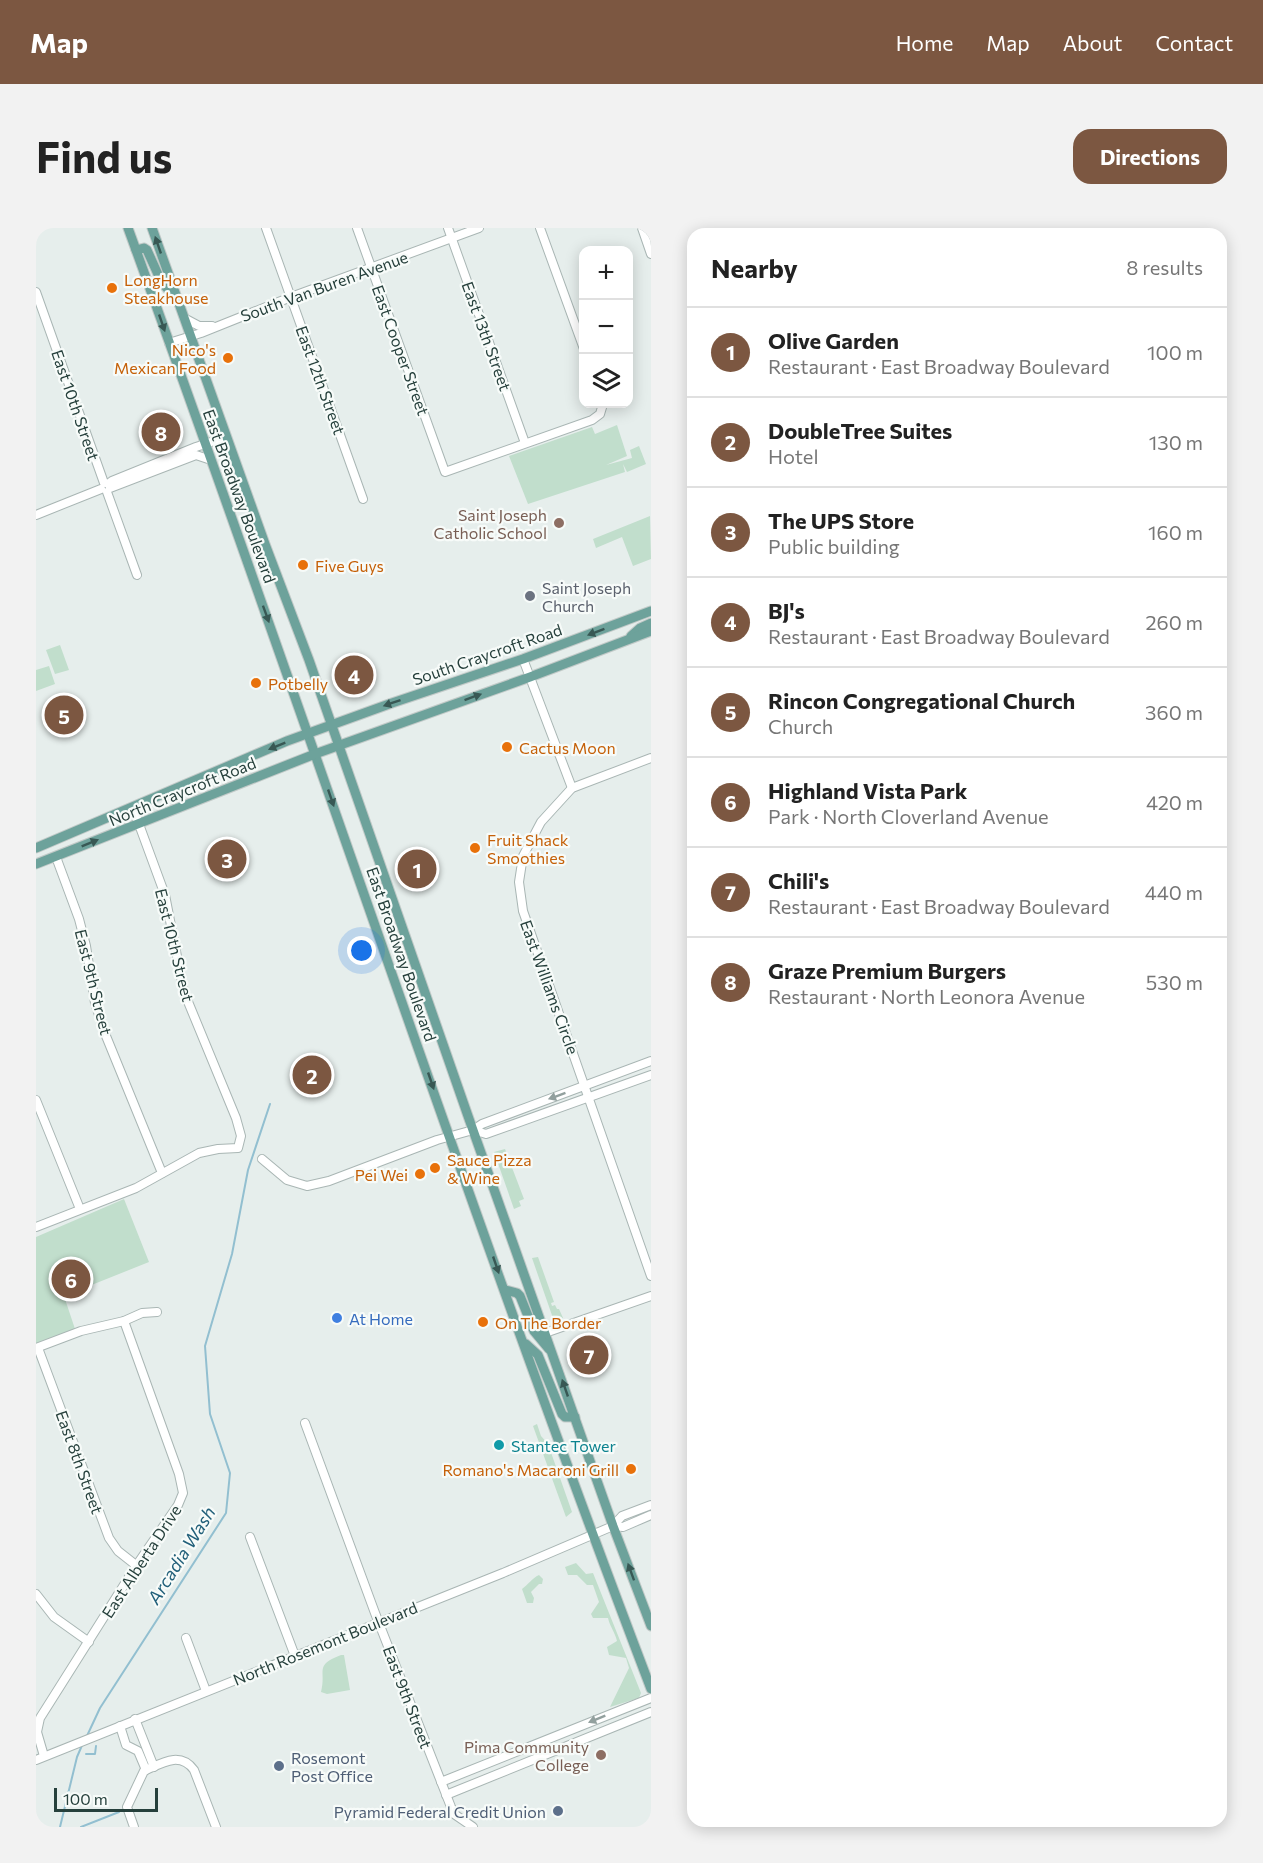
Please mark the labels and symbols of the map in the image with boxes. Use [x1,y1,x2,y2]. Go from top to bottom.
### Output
one-way arrow [152,236,162,254]
street label: South Van Buren Avenue [238,247,410,325]
place label: LongHorn Steakhouse [124,270,209,307]
street label: East 13th Street [458,279,516,394]
marker: LongHorn Steakhouse [105,281,119,295]
street label: East Cooper Street [369,282,434,418]
one-way arrow [158,314,168,332]
street label: East 12th Street [293,323,350,437]
place label: Nico's Mexican Food [114,340,216,377]
street label: East 10th Street [48,347,104,463]
marker: Nico's Mexican Food [221,351,235,365]
street label: East Broadway Boulevard [200,407,280,585]
pin: 8 [142,410,180,454]
place label: Saint Joseph Catholic School [434,505,547,542]
marker: Saint Joseph Catholic School [552,516,566,530]
place label: Five Guys [315,556,384,575]
marker: Five Guys [296,558,310,572]
place label: Saint Joseph Church [542,578,631,615]
marker: Saint Joseph Church [523,589,537,603]
one-way arrow [262,605,272,623]
street label: South Craycroft Road [410,619,564,689]
one-way arrow [587,627,605,637]
pin: 4 [334,652,374,698]
place label: Potbelly [268,674,328,693]
marker: Potbelly [249,676,263,690]
pin: 5 [45,692,84,738]
one-way arrow [464,692,482,702]
one-way arrow [383,698,401,708]
place label: Cactus Moon [519,738,616,757]
marker: Cactus Moon [500,740,514,754]
one-way arrow [268,741,286,751]
street label: North Craycroft Road [106,753,258,829]
one-way arrow [326,789,336,807]
place label: Fruit Shack Smoothies [487,830,569,867]
pin: 3 [208,836,246,882]
one-way arrow [82,838,100,848]
marker: Fruit Shack Smoothies [468,841,482,855]
pin: 1 [398,846,436,892]
street label: East Broadway Boulevard [363,864,441,1044]
street label: East 10th Street [152,886,198,1004]
street label: East Williams Circle [517,917,583,1057]
street label: East 9th Street [72,927,116,1037]
your location [347,936,376,965]
pin: 2 [292,1052,332,1098]
one-way arrow [426,1072,436,1090]
one-way arrow [548,1092,566,1102]
place label: Sauce Pizza & Wine [447,1150,532,1187]
marker: Sauce Pizza & Wine [428,1161,442,1175]
place label: Pei Wei [355,1165,408,1184]
marker: Pei Wei [413,1167,427,1181]
pin: 6 [51,1256,90,1302]
one-way arrow [491,1256,501,1274]
place label: At Home [349,1309,413,1328]
marker: At Home [330,1311,344,1325]
place label: On The Border [495,1313,602,1332]
marker: On The Border [476,1315,490,1329]
pin: 7 [570,1332,608,1378]
one-way arrow [559,1379,569,1397]
street label: East 8th Street [53,1408,108,1517]
place label: Stantec Tower [511,1436,616,1455]
marker: Stantec Tower [492,1438,506,1452]
place label: Romano's Macaroni Grill [442,1460,619,1479]
marker: Romano's Macaroni Grill [624,1462,638,1476]
street label: East Alberta Drive [97,1501,185,1621]
water label: Arcadia Wash [142,1502,220,1609]
one-way arrow [625,1563,635,1581]
street label: North Rosemont Boulevard [230,1597,420,1689]
street label: East 9th Street [380,1643,436,1751]
one-way arrow [587,1715,605,1725]
place label: Pima Community College [464,1737,589,1774]
place label: Rosemont Post Office [291,1748,373,1785]
marker: Pima Community College [594,1748,608,1762]
marker: Rosemont Post Office [272,1759,286,1773]
scale bar [54,1785,158,1812]
place label: Pyramid Federal Credit Union [334,1802,546,1821]
marker: Pyramid Federal Credit Union [551,1804,565,1818]

